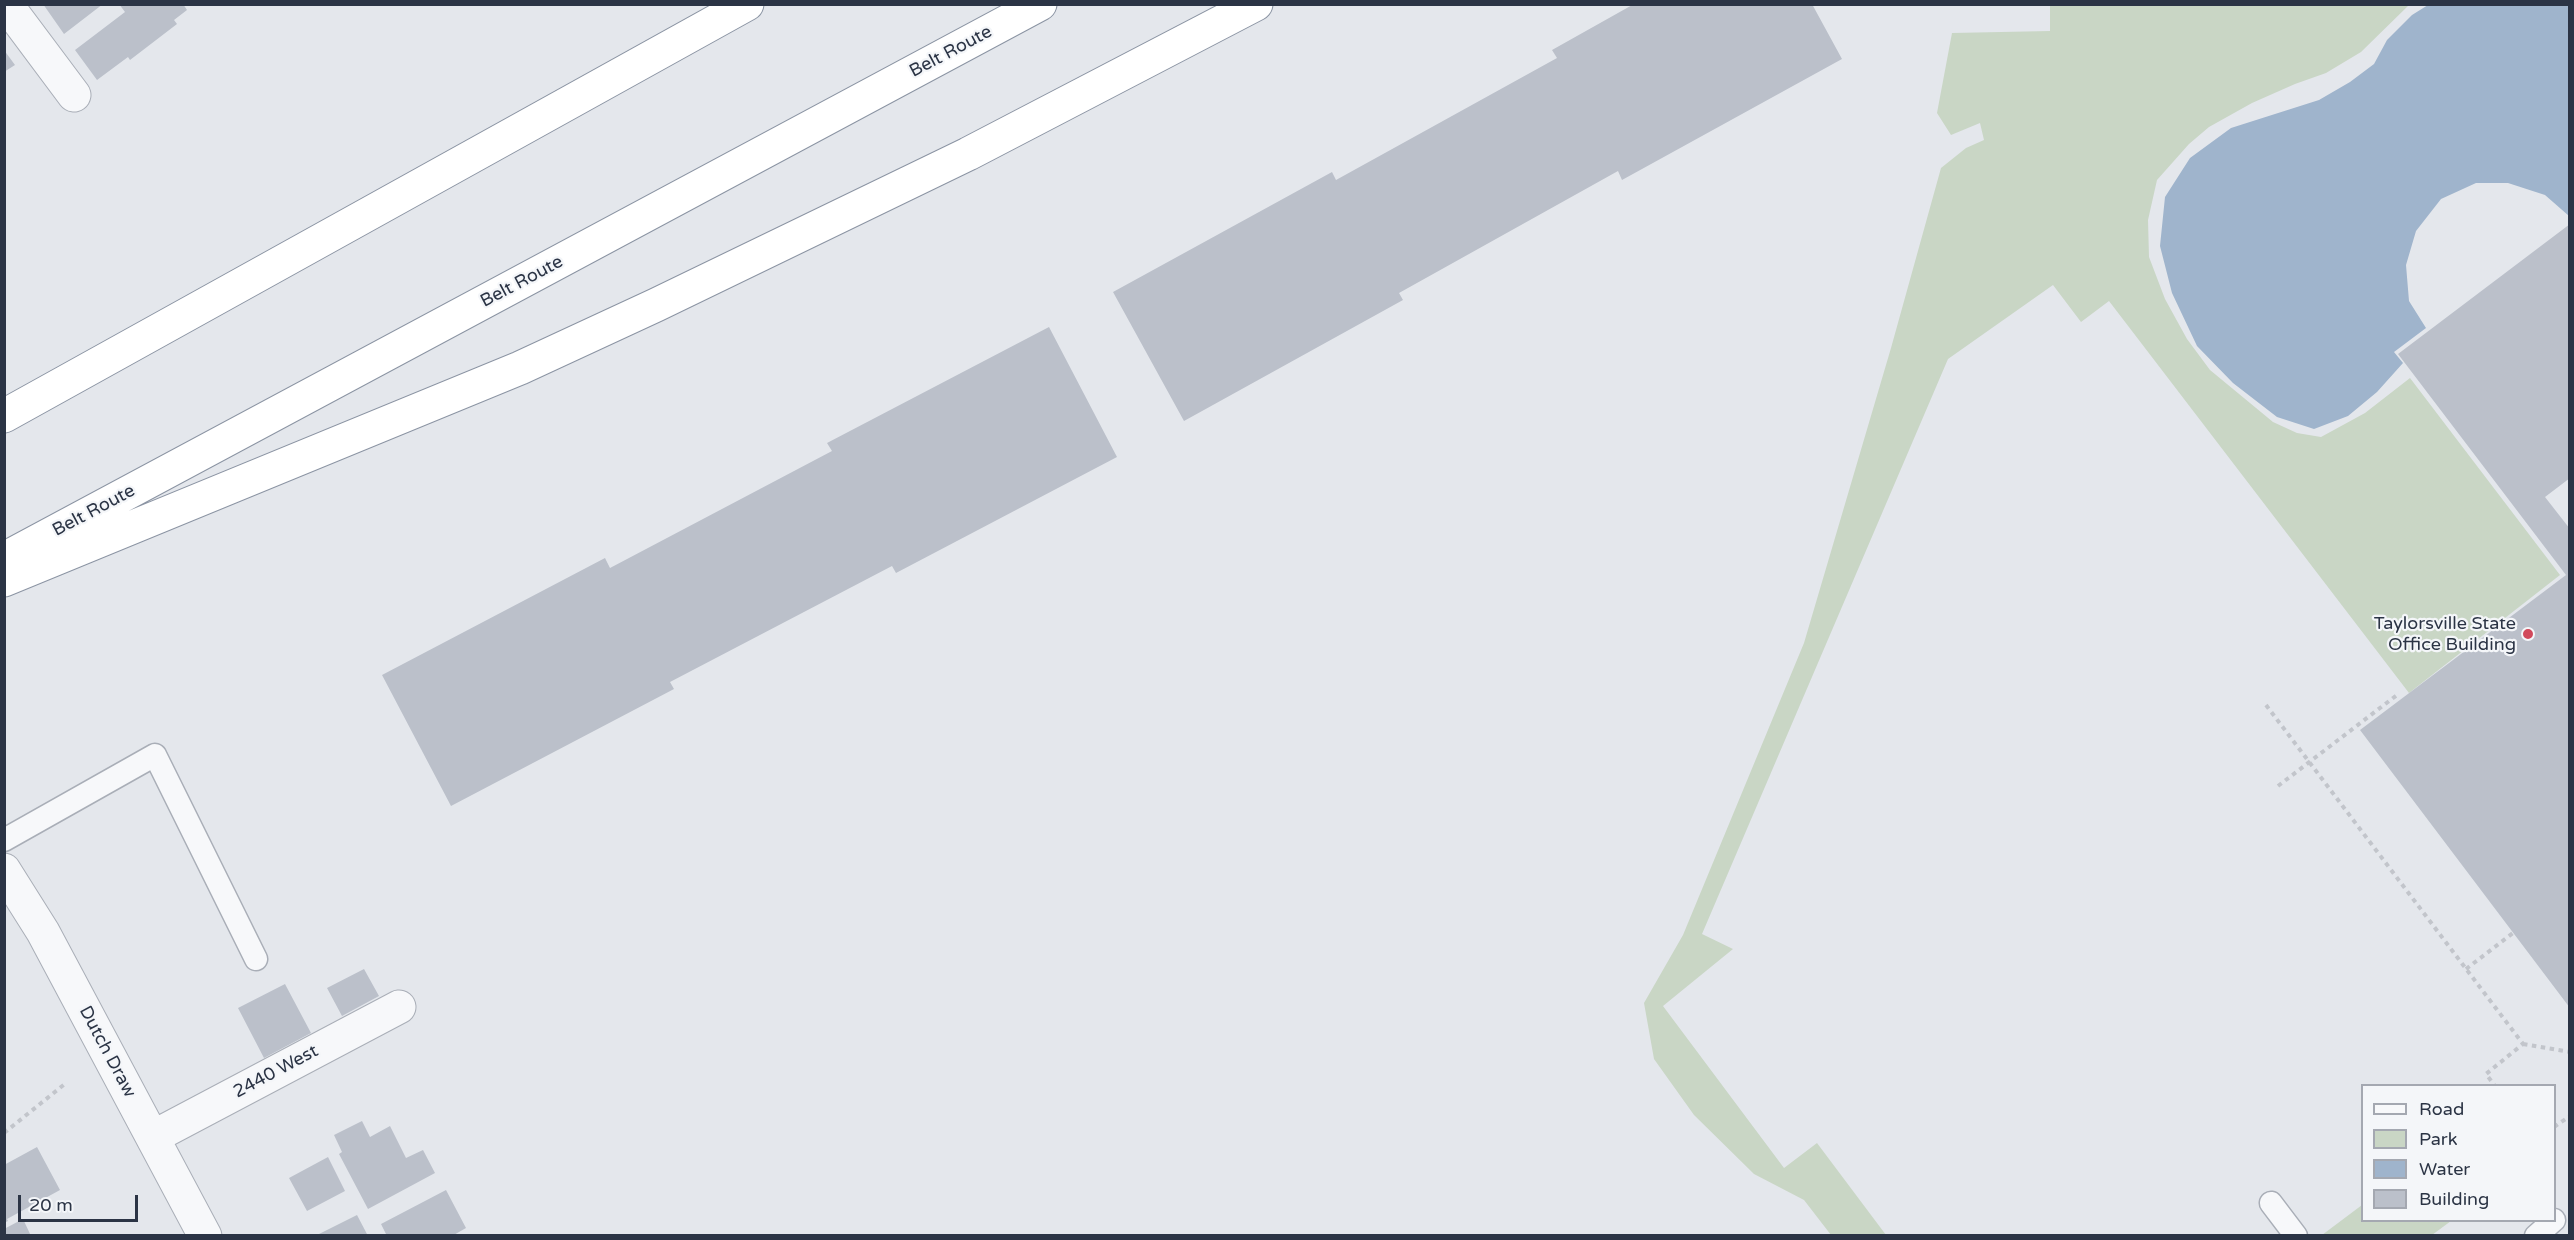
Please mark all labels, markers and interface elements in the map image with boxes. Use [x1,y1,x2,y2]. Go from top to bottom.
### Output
street label: Belt Route [906,21,996,83]
street label: Belt Route [477,251,567,313]
street label: Belt Route [49,480,139,542]
place label: Taylorsville State Office Building [2374,613,2516,656]
marker: Taylorsville State Office Building [2521,627,2535,641]
street label: Dutch Draw [74,1002,140,1102]
street label: 2440 West [230,1041,322,1103]
legend [2361,1084,2556,1222]
text: Road [2419,1098,2464,1120]
text: Park [2419,1128,2457,1150]
text: Water [2419,1158,2470,1180]
scale bar [21,1183,141,1221]
text: Building [2419,1188,2489,1210]
text: 20 m [29,1194,73,1216]

